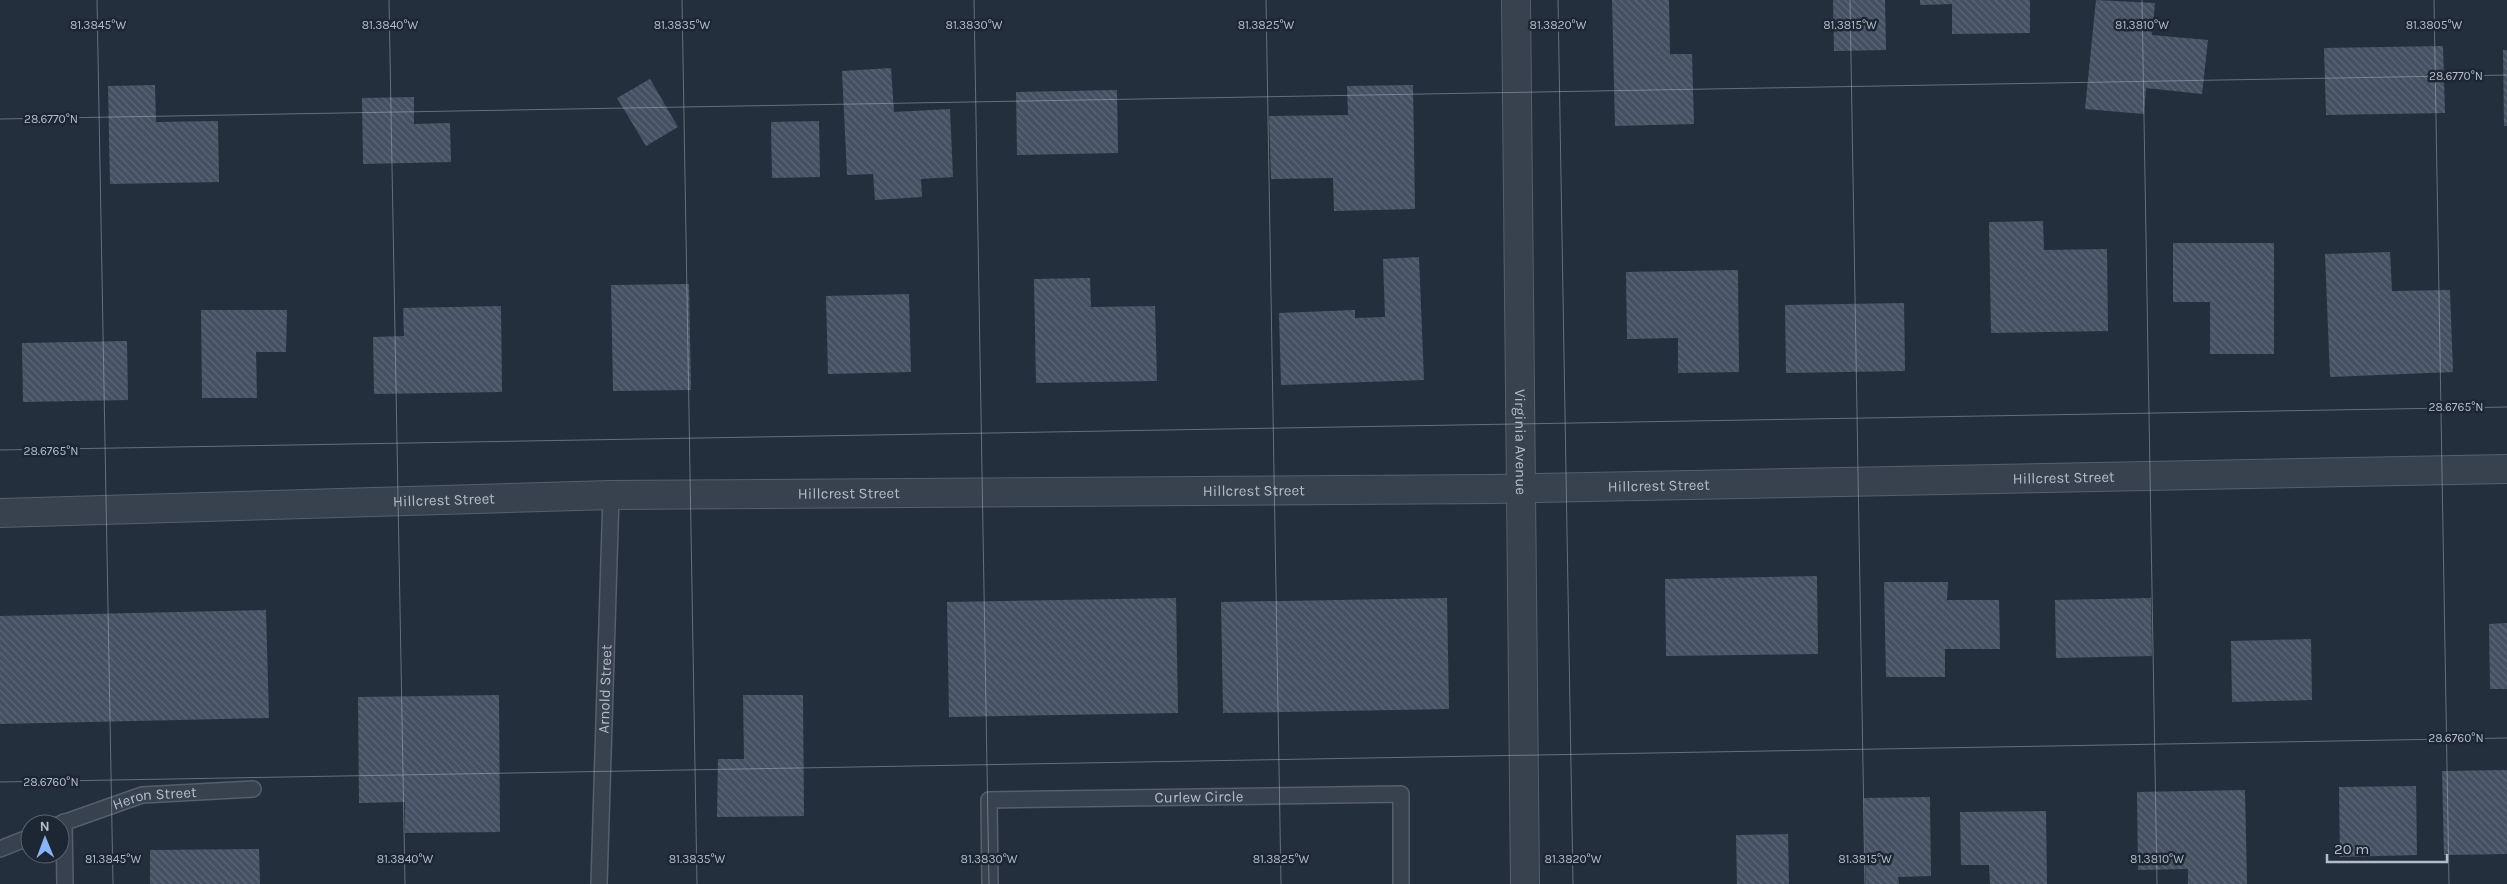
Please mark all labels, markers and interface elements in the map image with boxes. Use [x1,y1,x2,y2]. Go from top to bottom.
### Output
text: 81.3845°W [70,18,126,32]
text: 81.3840°W [362,18,419,32]
text: 81.3835°W [654,18,711,32]
text: 81.3830°W [946,18,1003,32]
text: 81.3825°W [1238,18,1295,32]
text: 81.3820°W [1530,18,1587,32]
text: 81.3815°W [1823,18,1877,32]
text: 81.3810°W [2115,18,2169,32]
text: 81.3805°W [2406,18,2463,32]
text: 28.6770°N [2429,69,2483,83]
text: 28.6770°N [24,112,78,126]
street label: Virginia Avenue [1511,389,1530,495]
text: 28.6765°N [2429,400,2483,414]
text: 28.6765°N [24,444,78,458]
street label: Hillcrest Street [2012,468,2115,488]
street label: Hillcrest Street [1607,476,1710,496]
street label: Hillcrest Street [1203,481,1305,500]
street label: Hillcrest Street [798,484,900,503]
street label: Hillcrest Street [393,489,495,510]
street label: Arnold Street [595,644,615,734]
text: 28.6760°N [2428,731,2484,745]
text: 28.6760°N [23,775,79,789]
street label: Heron Street [110,783,197,814]
street label: Curlew Circle [1154,787,1244,807]
north arrow [20,814,70,864]
text: N [40,818,50,835]
scale bar [2327,832,2447,864]
text: 20 m [2334,840,2369,858]
text: 81.3845°W [85,852,141,866]
text: 81.3840°W [377,852,434,866]
text: 81.3835°W [669,852,726,866]
text: 81.3830°W [961,852,1018,866]
text: 81.3825°W [1253,852,1310,866]
text: 81.3820°W [1545,852,1602,866]
text: 81.3815°W [1838,852,1892,866]
text: 81.3810°W [2130,852,2184,866]

